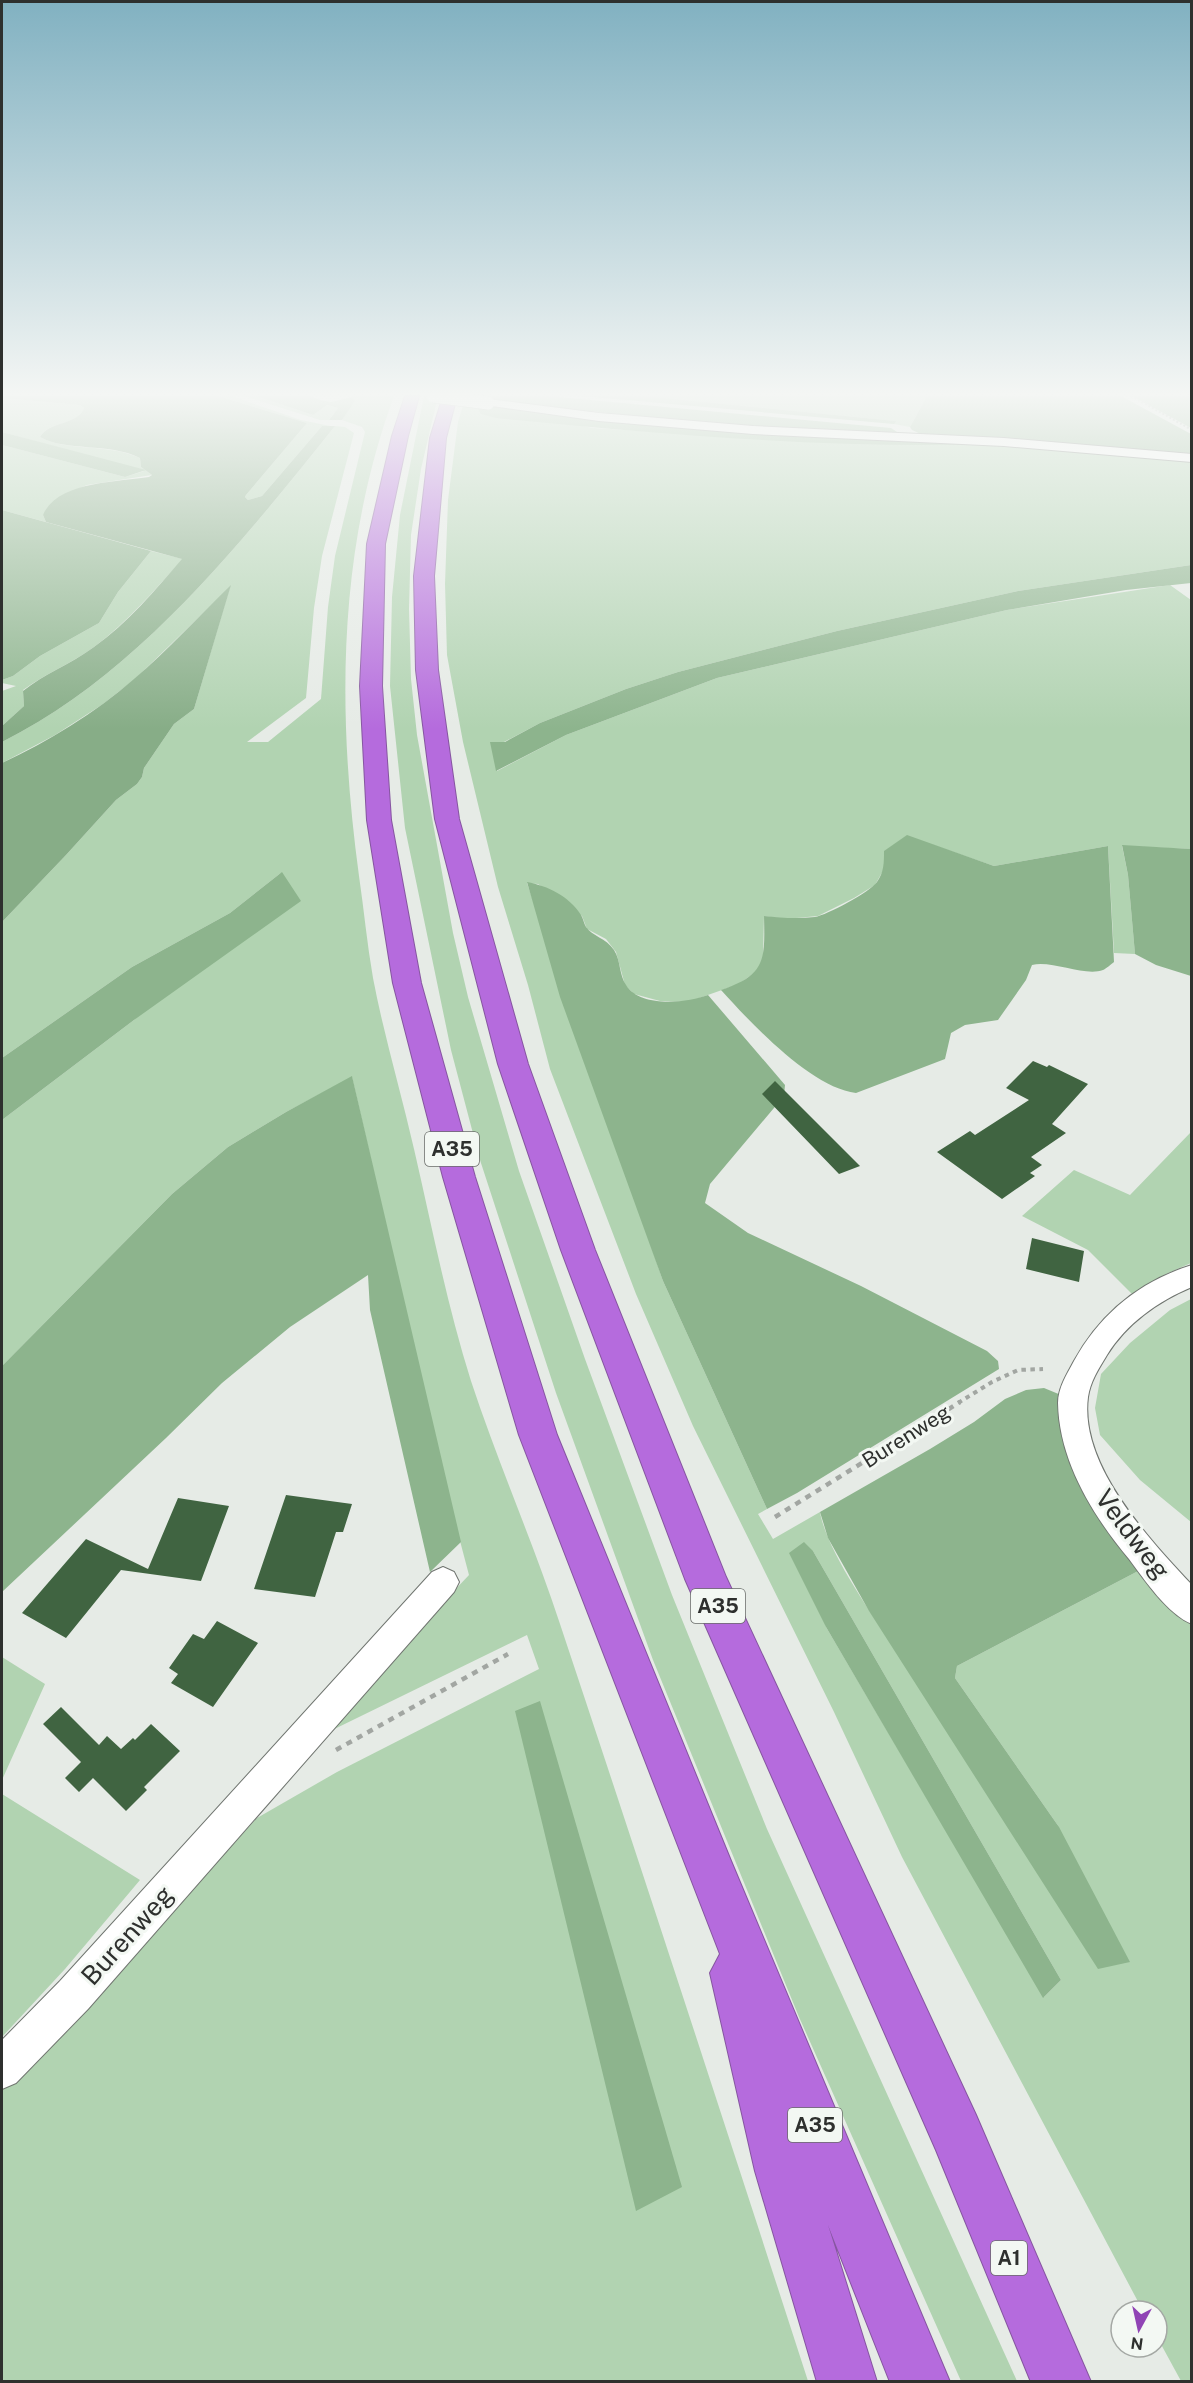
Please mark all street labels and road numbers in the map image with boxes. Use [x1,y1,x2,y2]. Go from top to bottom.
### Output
road number: A35 [425,1132,479,1166]
street label: Burenweg [857,1399,955,1473]
street label: Veldweg [1089,1483,1177,1585]
road number: A35 [691,1589,745,1623]
street label: Burenweg [74,1879,180,1991]
road number: A35 [788,2108,842,2142]
road number: A1 [991,2241,1027,2275]

